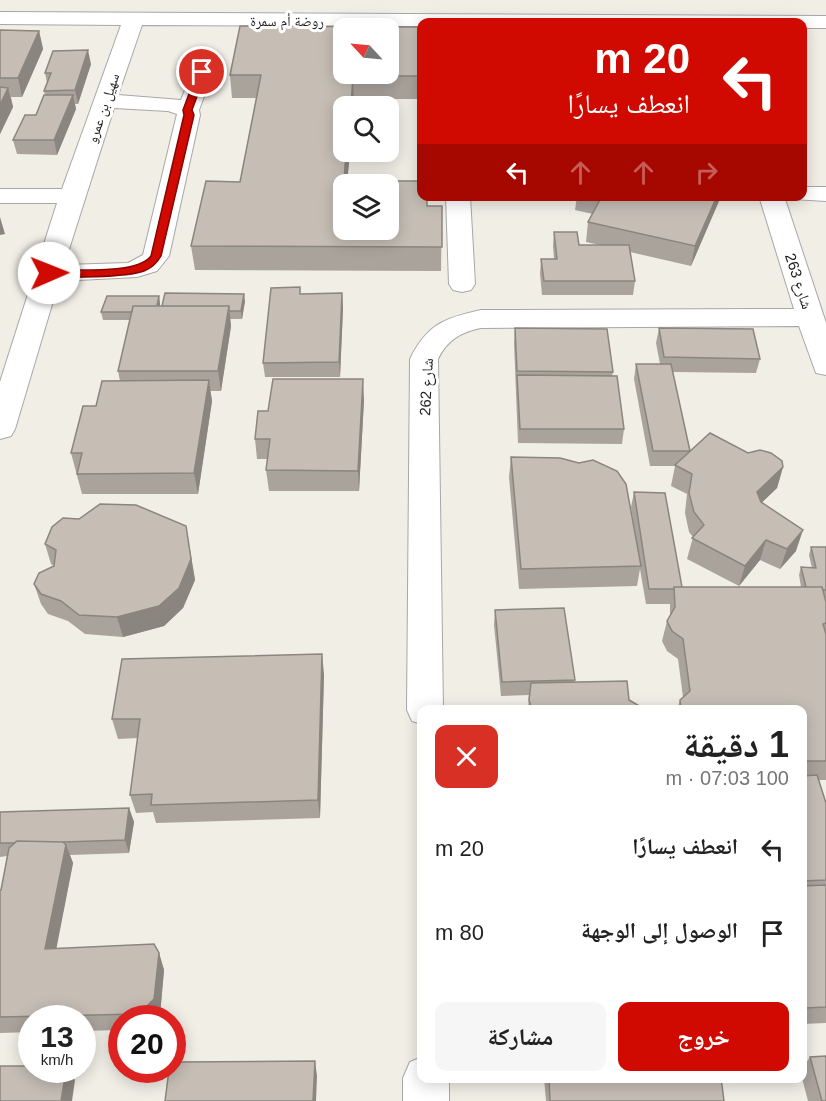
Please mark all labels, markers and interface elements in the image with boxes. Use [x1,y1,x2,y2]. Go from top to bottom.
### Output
street label: روضة أم سمرة [250,13,324,31]
north arrow [333,18,399,84]
map controls [333,18,399,240]
text: 20 m [594,35,690,82]
icon: left [711,42,789,120]
pin [176,46,227,97]
icon: arrive [185,55,218,88]
street label: سهيل بن عمرو [84,71,123,145]
text: انعطف يسارًا [568,89,690,119]
button: search [333,96,399,162]
icon: left [501,156,534,189]
icon: ahead [564,156,597,189]
icon: ahead [627,156,660,189]
icon: right [690,156,723,189]
button: layers [333,174,399,240]
position arrow [17,241,81,305]
street label: شارع 263 [780,251,816,312]
street label: شارع 262 [416,358,438,416]
text: 1 دقيقة [683,724,789,765]
button: close [435,725,498,788]
text: 100 m · 07:03 [666,767,789,789]
icon: left [756,833,789,866]
text: انعطف يسارًا [632,834,738,859]
text: 20 m [435,836,484,861]
icon: arrive [756,917,789,950]
text: الوصول إلى الوجهة [581,918,738,943]
text: 80 m [435,920,484,945]
button: مشاركة [435,1002,606,1071]
button: خروج [618,1002,789,1071]
speed limit sign: 20 [108,1005,186,1083]
text: 13 [40,1020,74,1053]
text: km/h [41,1051,73,1068]

